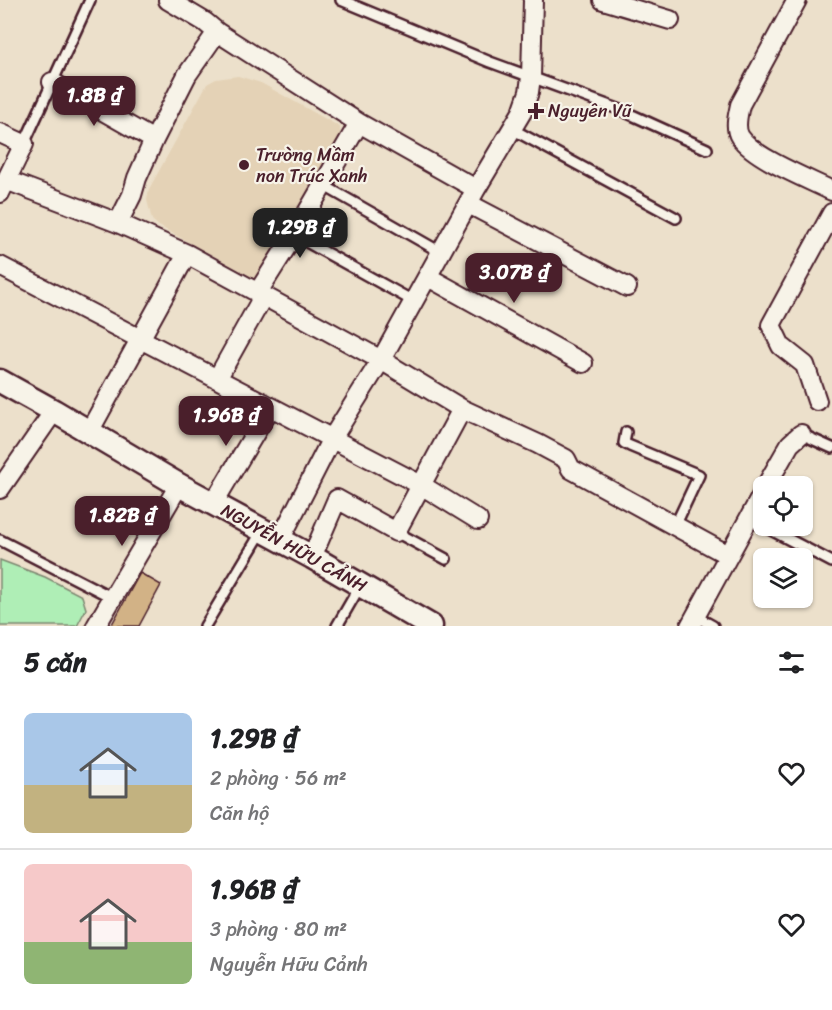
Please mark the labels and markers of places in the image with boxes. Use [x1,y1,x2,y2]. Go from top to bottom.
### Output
pin: 1.8B ₫ [45,76,143,127]
place label: Nguyên Vũ [548,95,633,127]
marker: Nguyên Vũ [529,104,543,118]
place label: Trường Mầm non Trúc Xanh [256,139,367,192]
marker: Trường Mầm non Trúc Xanh [237,158,251,172]
pin: 1.29B ₫ [245,208,355,259]
pin: 3.07B ₫ [459,253,569,304]
pin: 1.96B ₫ [171,396,281,447]
pin: 1.82B ₫ [67,496,177,547]

